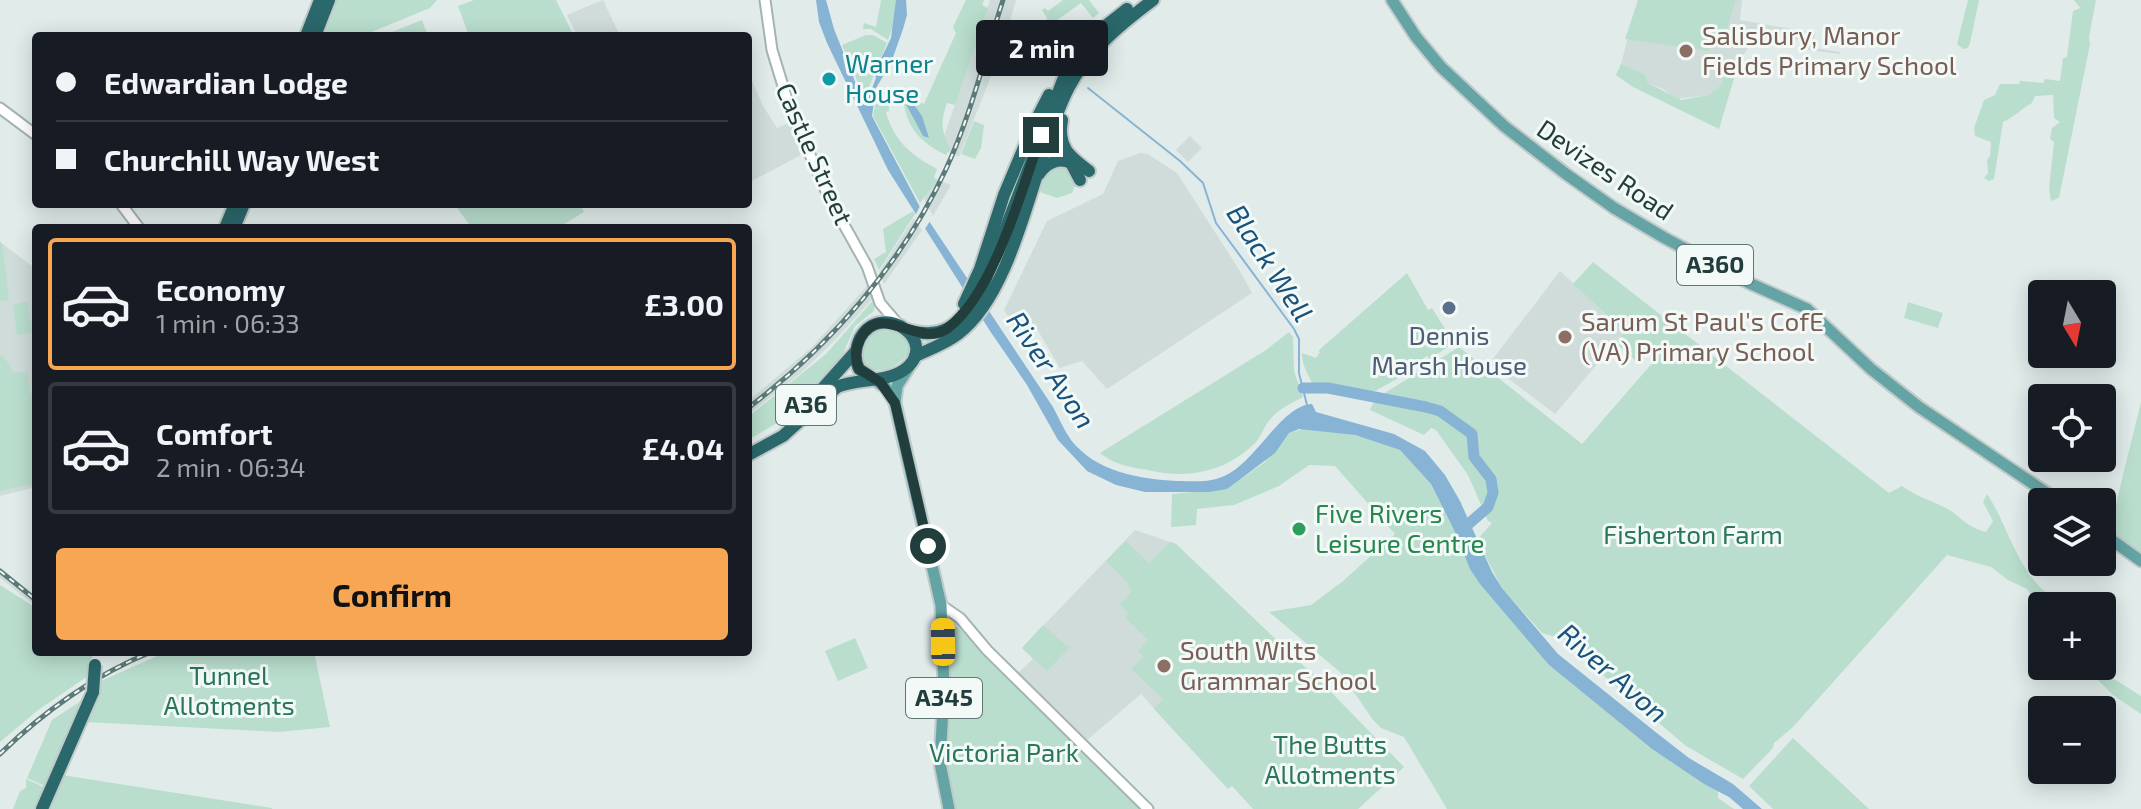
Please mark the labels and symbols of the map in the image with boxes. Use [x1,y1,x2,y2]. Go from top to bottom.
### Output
callout: 2 min [975,19,1107,75]
place label: Salisbury, Manor Fields Primary School [1702,19,1957,80]
marker: Salisbury, Manor Fields Primary School [1677,42,1695,60]
place label: Warner House [845,47,934,108]
marker: Warner House [820,70,838,88]
street label: Castle Street [770,78,860,229]
street label: Devizes Road [1532,112,1680,226]
route end [1023,117,1059,153]
water label: Black Well [1220,197,1321,327]
road number: A360 [1677,245,1753,285]
north arrow [2028,280,2116,368]
marker: Dennis Marsh House [1440,299,1458,317]
water label: River Avon [1000,304,1103,434]
place label: Sarum St Paul's CofE (VA) Primary School [1581,305,1824,366]
place label: Dennis Marsh House [1371,319,1527,380]
marker: Sarum St Paul's CofE (VA) Primary School [1556,328,1574,346]
road number: A36 [776,385,836,425]
place label: Five Rivers Leisure Centre [1315,497,1484,558]
park label: Fisherton Farm [1603,518,1783,549]
marker: Five Rivers Leisure Centre [1290,520,1308,538]
route start [910,528,946,564]
water label: River Avon [1552,615,1675,729]
car [931,618,955,666]
place label: South Wilts Grammar School [1180,634,1376,695]
marker: South Wilts Grammar School [1155,657,1173,675]
park label: Tunnel Allotments [163,659,295,720]
road number: A345 [906,678,982,718]
park label: The Butts Allotments [1264,728,1396,789]
park label: Victoria Park [929,736,1079,767]

